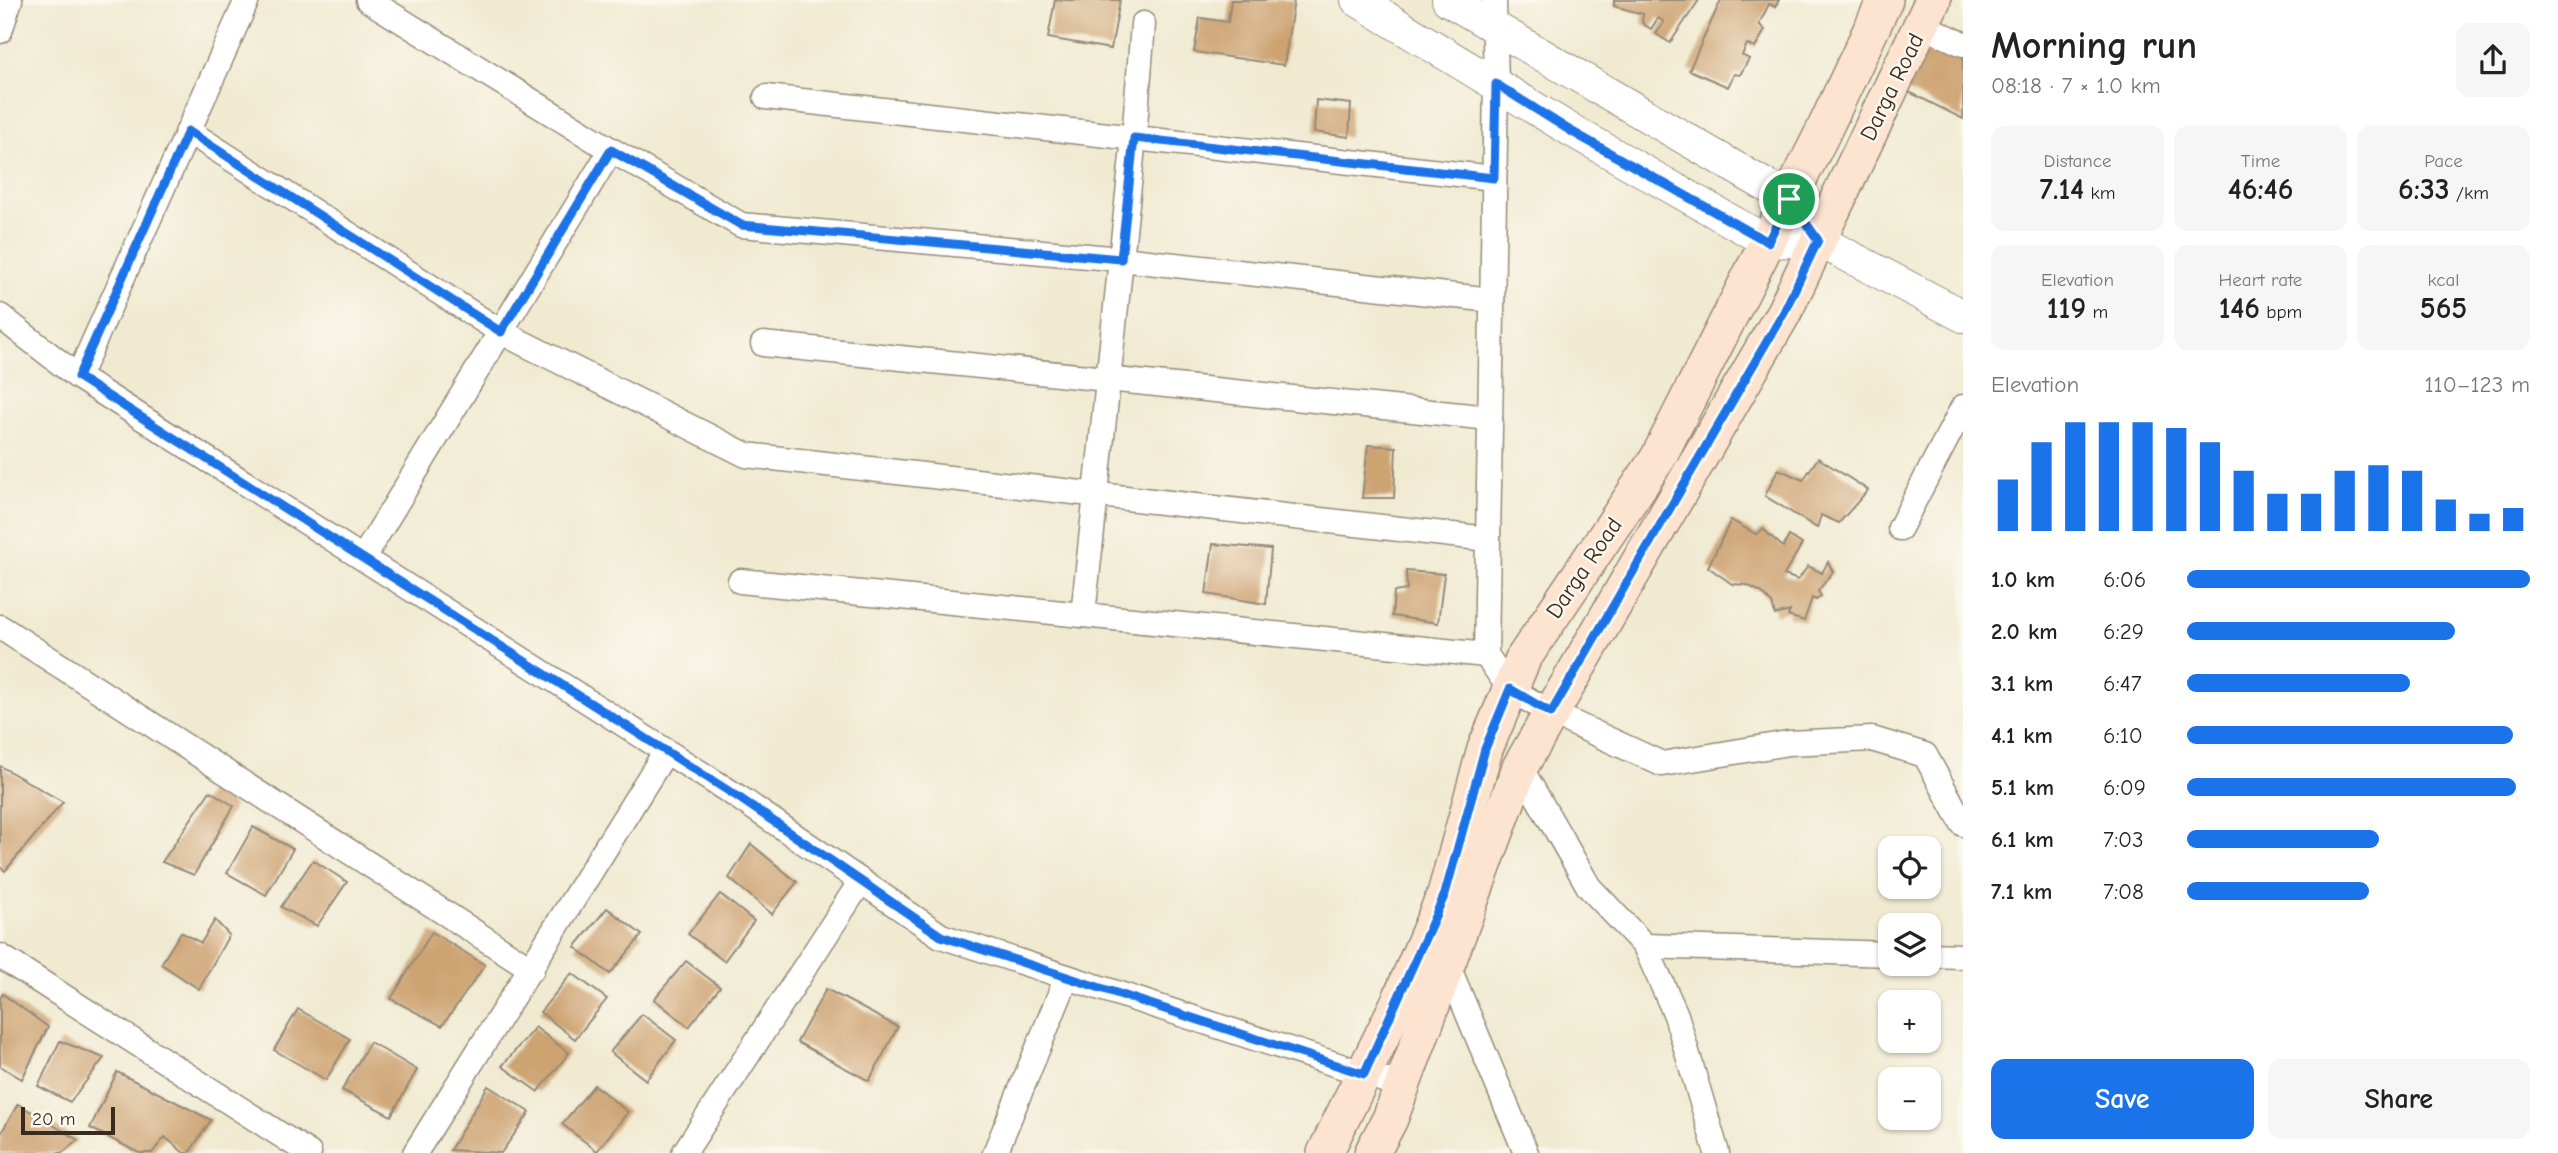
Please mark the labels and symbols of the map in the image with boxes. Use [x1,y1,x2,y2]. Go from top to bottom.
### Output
street label: Darga Road [1854,29,1930,145]
pin [1759,169,1819,229]
street label: Darga Road [1540,512,1628,624]
scale bar [21,1104,116,1136]

